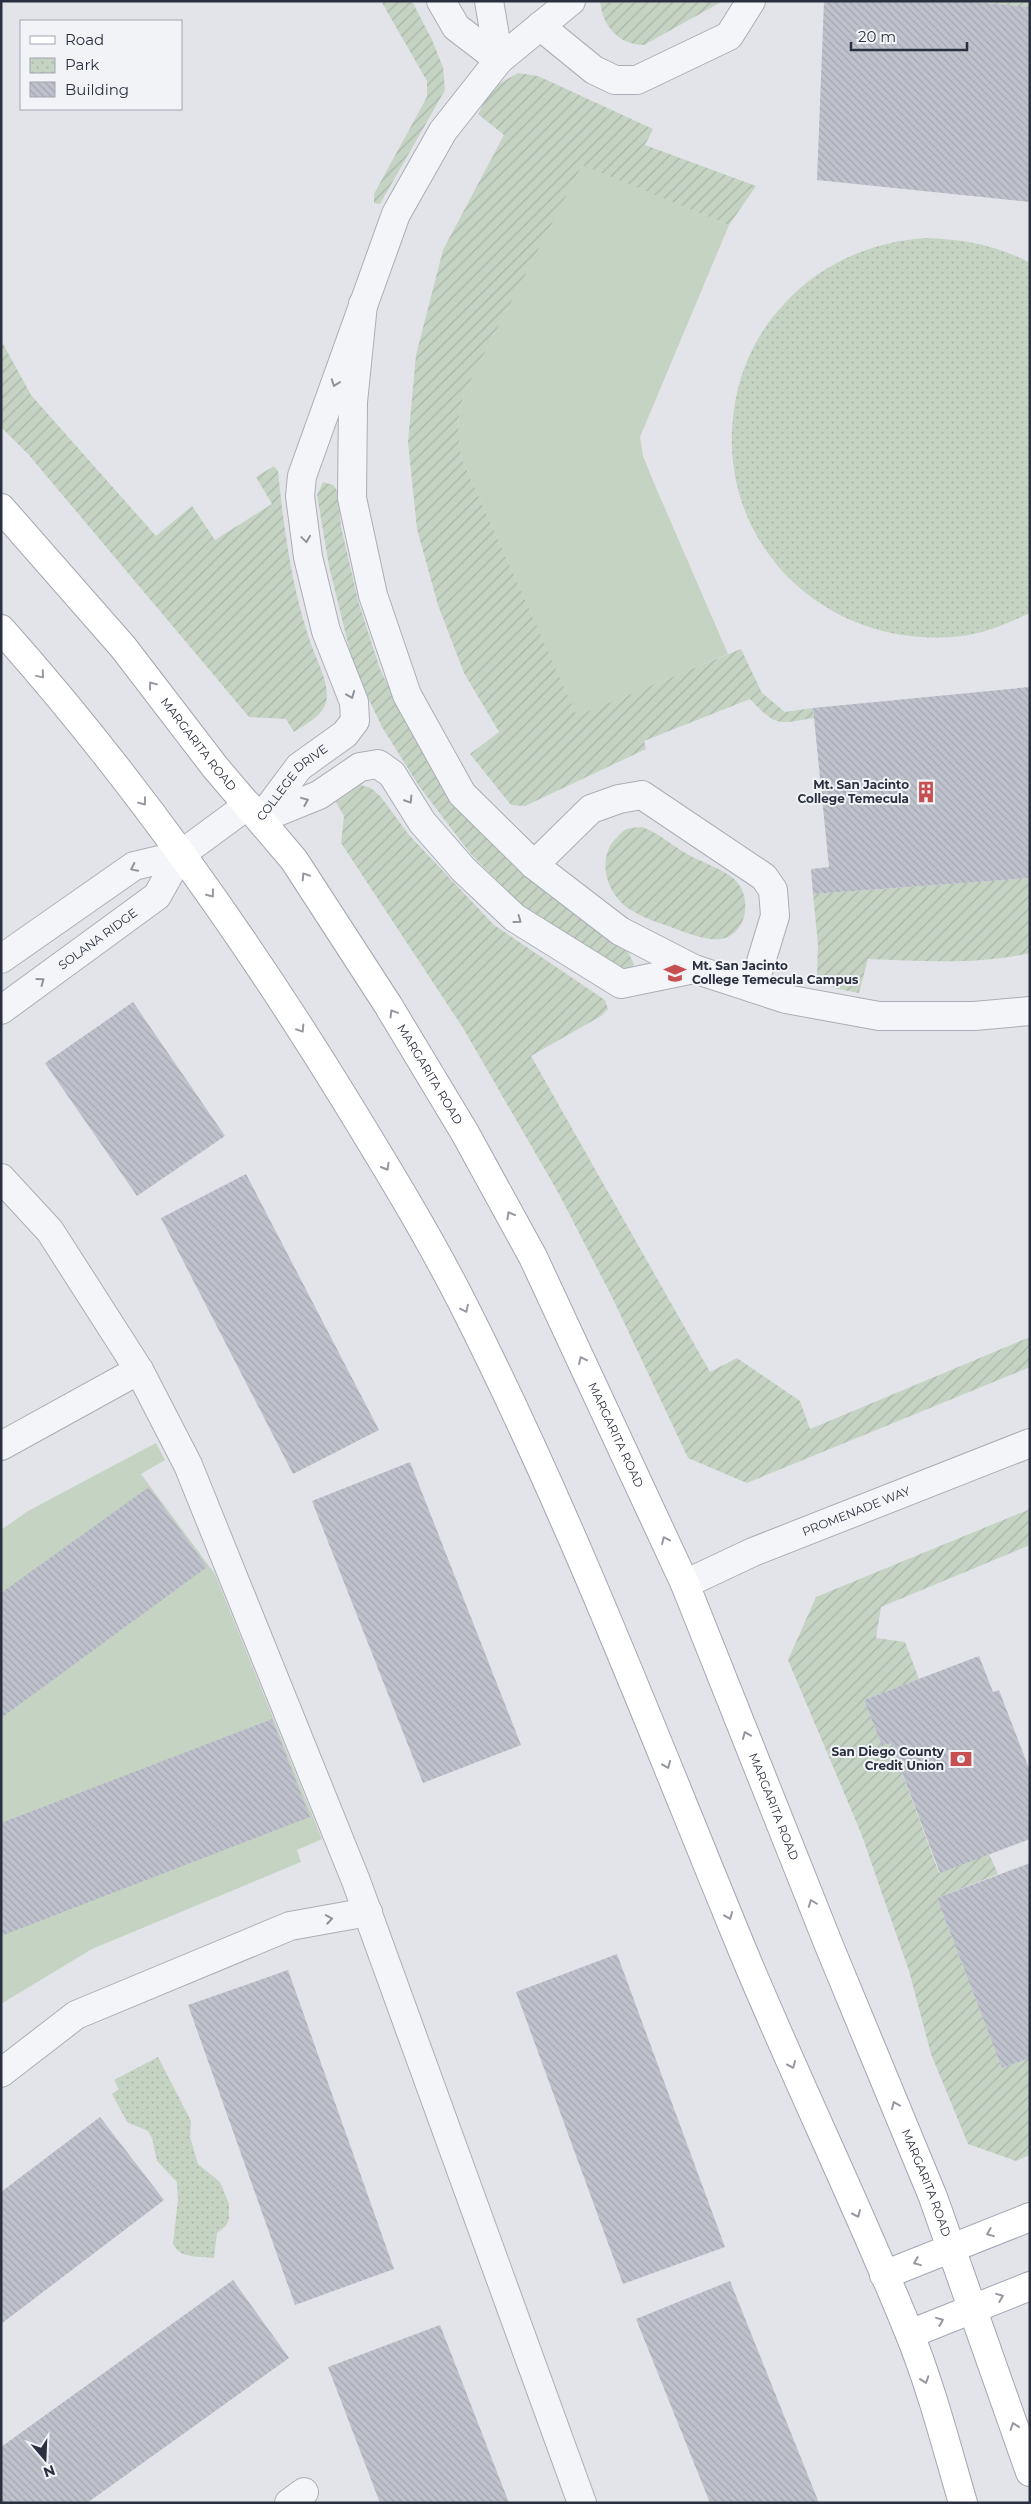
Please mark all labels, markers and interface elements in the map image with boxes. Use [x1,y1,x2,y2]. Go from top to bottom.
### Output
legend [20,20,182,110]
scale bar [851,20,967,52]
text: 20 m [858,27,896,46]
text: Road [65,30,104,49]
text: Park [65,55,99,74]
text: Building [65,80,129,99]
one-way arrow [331,378,341,387]
one-way arrow [300,536,311,544]
one-way arrow [36,669,44,678]
one-way arrow [149,681,158,691]
one-way arrow [345,690,355,698]
street label: MARGARITA ROAD [158,694,240,794]
street label: COLLEGE DRIVE [253,741,330,824]
place label: Mt. San Jacinto College Temecula [798,777,909,806]
building icon: Mt. San Jacinto College Temecula [913,779,939,805]
one-way arrow [403,795,412,804]
one-way arrow [137,796,146,806]
one-way arrow [300,797,309,807]
one-way arrow [130,862,139,873]
one-way arrow [301,872,311,881]
one-way arrow [205,888,213,897]
street label: SOLANA RIDGE [55,905,140,973]
one-way arrow [512,914,522,923]
place label: Mt. San Jacinto College Temecula Campus [692,958,859,987]
school or university icon: Mt. San Jacinto College Temecula Campus [662,960,688,986]
one-way arrow [35,978,44,987]
one-way arrow [389,1009,399,1018]
street label: MARGARITA ROAD [394,1021,466,1127]
one-way arrow [295,1023,304,1032]
one-way arrow [380,1162,390,1171]
one-way arrow [506,1211,516,1220]
one-way arrow [459,1304,469,1313]
one-way arrow [578,1356,588,1365]
street label: MARGARITA ROAD [585,1380,647,1490]
street label: PROMENADE WAY [800,1483,912,1539]
one-way arrow [660,1536,671,1545]
one-way arrow [742,1731,752,1740]
place label: San Diego County Credit Union [832,1744,945,1773]
bank icon: San Diego County Credit Union [948,1746,974,1772]
street label: MARGARITA ROAD [746,1751,802,1862]
one-way arrow [661,1760,671,1769]
one-way arrow [808,1899,818,1908]
one-way arrow [722,1911,733,1920]
one-way arrow [325,1914,333,1924]
one-way arrow [786,2060,797,2069]
one-way arrow [891,2101,901,2110]
street label: MARGARITA ROAD [899,2127,954,2239]
one-way arrow [851,2209,862,2218]
one-way arrow [986,2226,995,2237]
one-way arrow [913,2256,922,2266]
one-way arrow [996,2293,1004,2303]
one-way arrow [936,2317,944,2327]
one-way arrow [920,2375,930,2384]
one-way arrow [1010,2422,1020,2430]
north arrow [20,2434,70,2484]
text: N [41,2461,58,2482]

